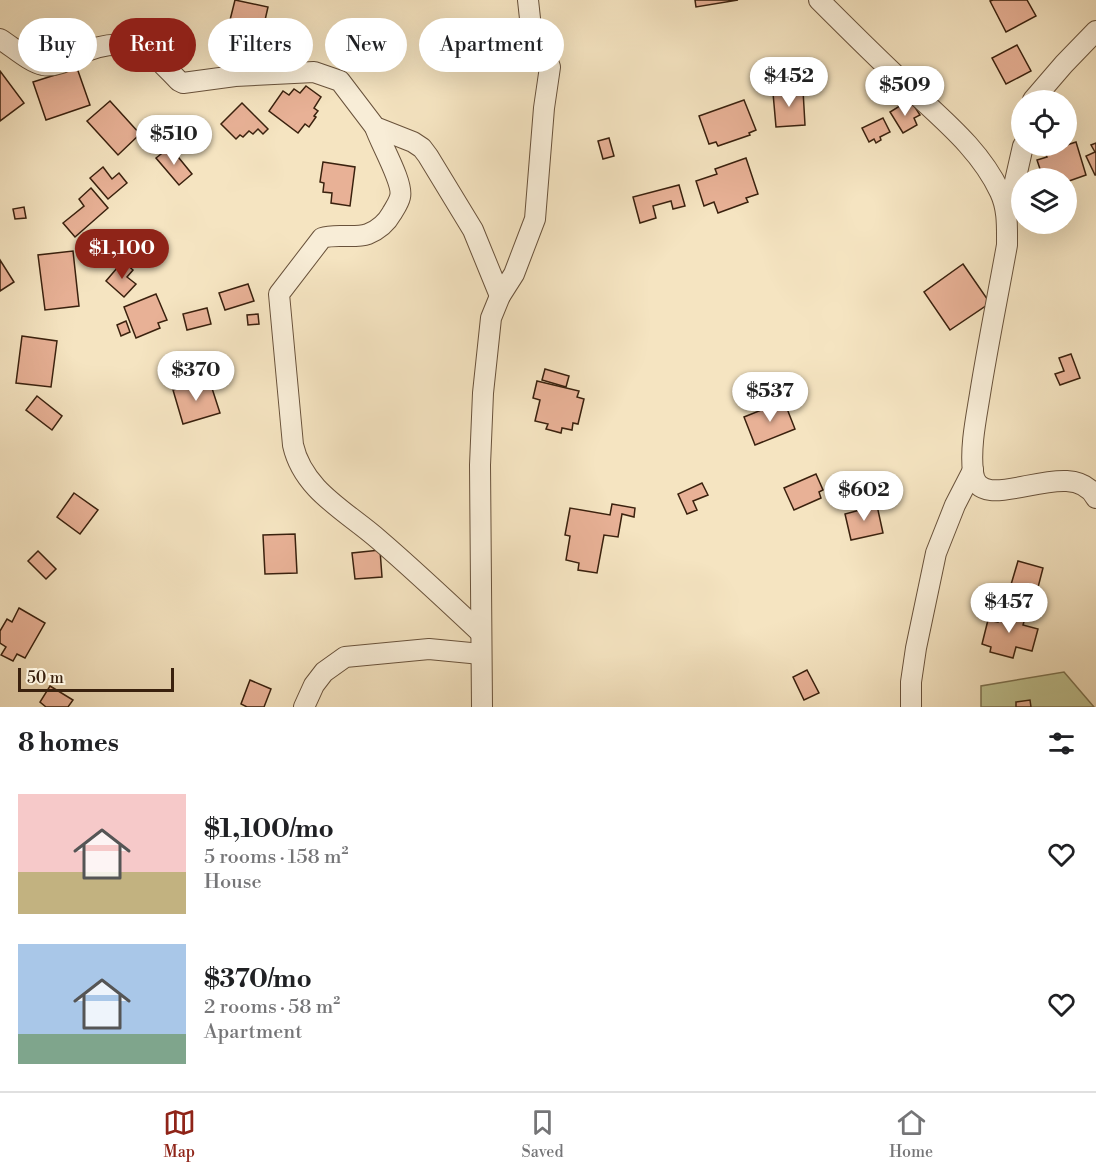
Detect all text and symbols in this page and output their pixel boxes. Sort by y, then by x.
chip: Buy [18,18,97,72]
chip: Rent [109,18,196,72]
chip: Filters [208,18,313,72]
chip: New [325,18,407,72]
chip: Apartment [419,18,564,72]
pin: $452 [753,57,825,108]
text: $452 [764,64,814,89]
pin: $509 [869,66,941,117]
text: $509 [879,73,931,98]
map controls [1011,90,1077,234]
button: locate [1011,90,1077,156]
pin: $510 [138,115,210,166]
text: $510 [150,122,198,147]
button: layers [1011,168,1077,234]
pin: $1,100 [73,229,171,280]
text: $1,100 [89,236,155,261]
pin: $370 [160,351,232,402]
text: $370 [171,358,221,383]
pin: $537 [734,372,806,423]
text: $537 [746,379,794,404]
pin: $602 [828,471,900,522]
text: $602 [838,478,890,503]
pin: $457 [973,583,1045,634]
text: $457 [985,590,1033,615]
scale bar [18,665,174,692]
text: 50 m [27,668,64,688]
text: 8 homes [18,727,119,759]
icon: filters [1045,727,1078,760]
text: $1,100/mo [204,813,334,845]
icon: home [66,818,138,890]
icon: heart [1045,838,1078,871]
text: 5 rooms · 158 m² [204,845,348,870]
text: House [204,870,262,895]
text: $370/mo [204,963,312,995]
icon: home [66,968,138,1040]
icon: heart [1045,988,1078,1021]
text: 2 rooms · 58 m² [204,995,340,1020]
text: Apartment [204,1020,302,1045]
tab: Map [163,1106,196,1162]
tab: Saved [522,1106,564,1162]
tab: Home [889,1106,933,1162]

